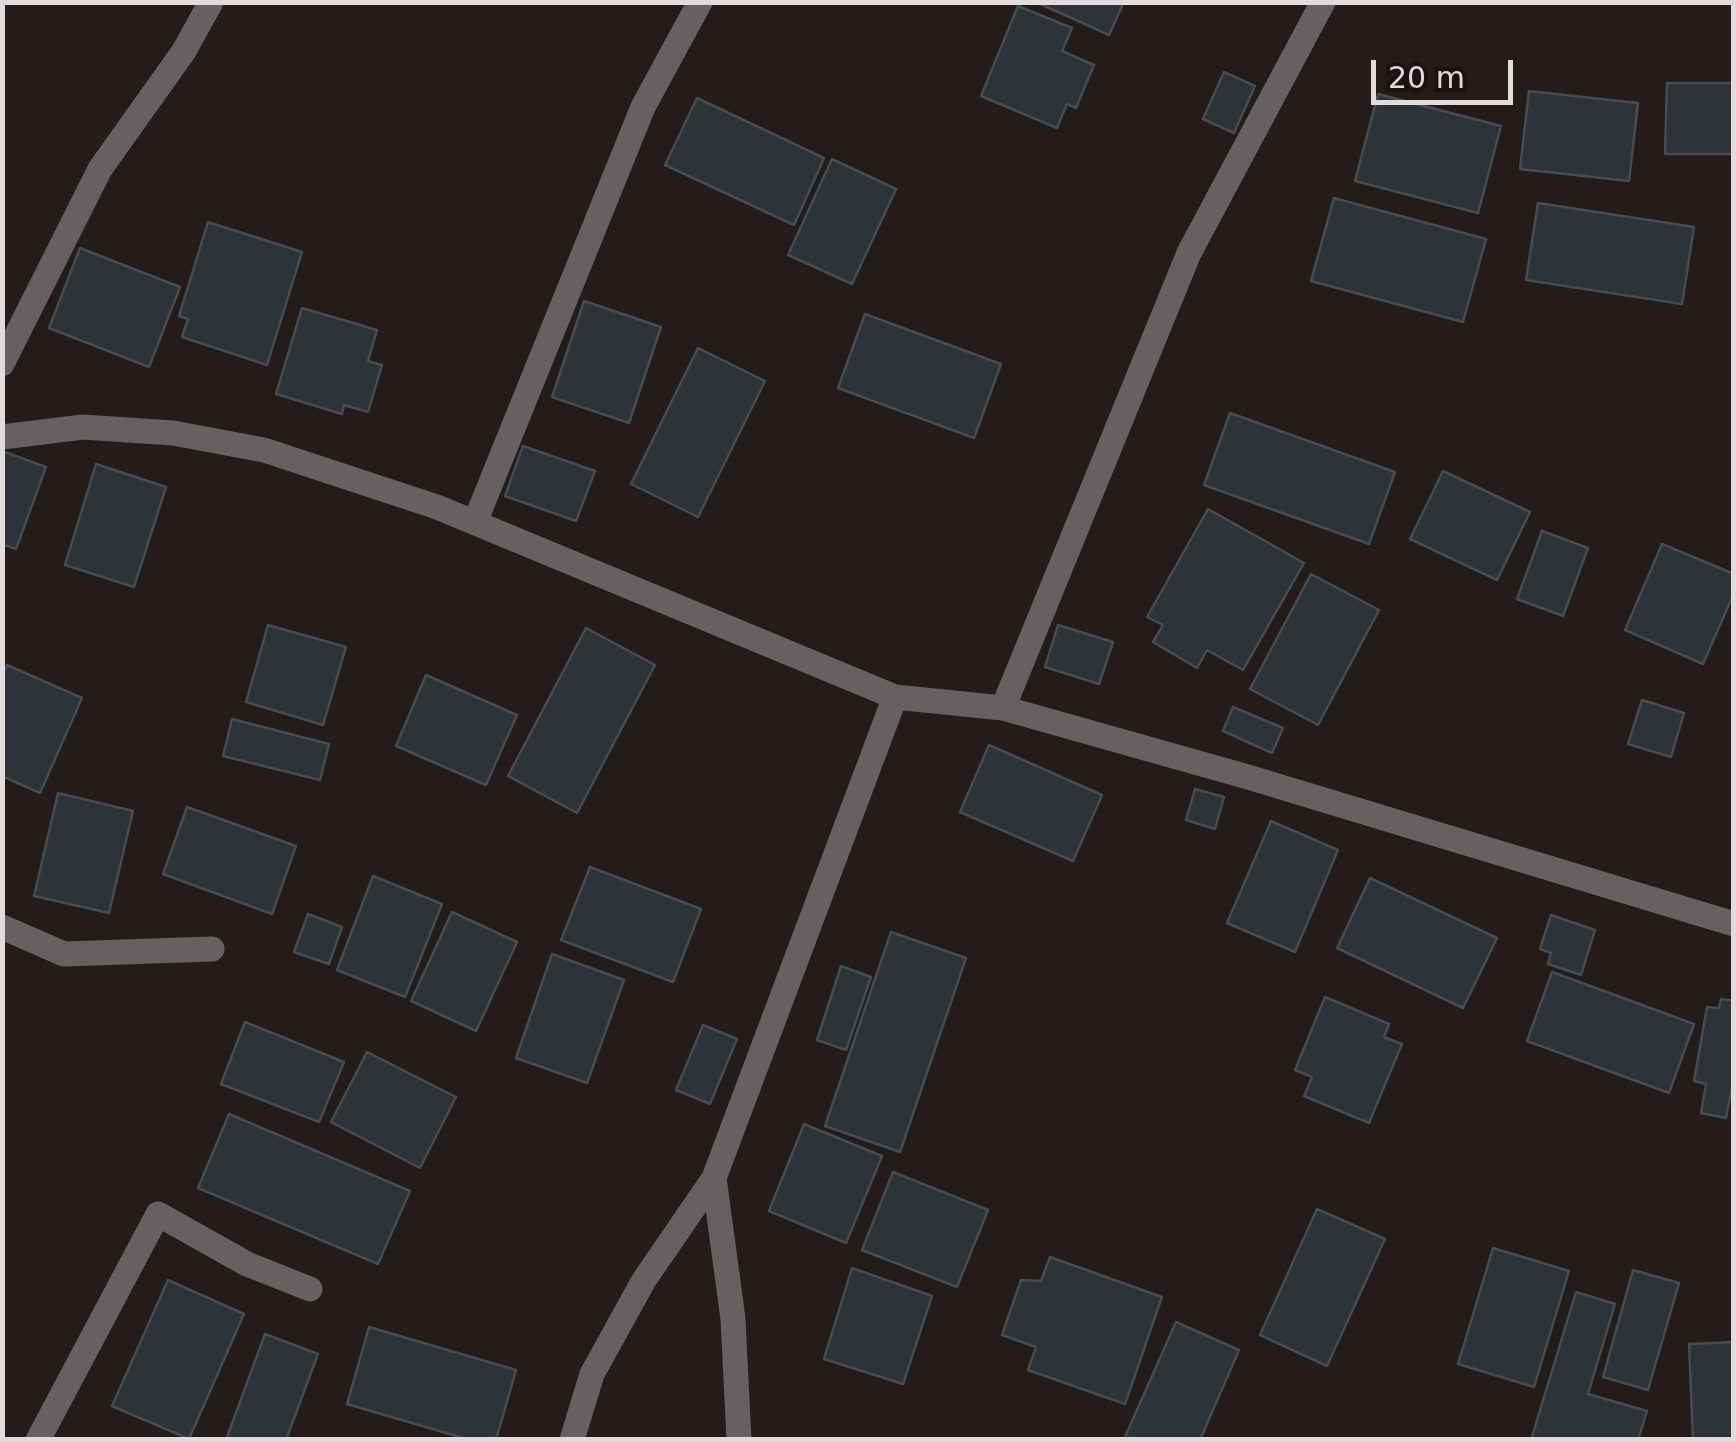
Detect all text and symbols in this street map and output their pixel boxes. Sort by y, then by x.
scale bar [1376,40,1518,102]
text: 20 m [1388,60,1465,95]

